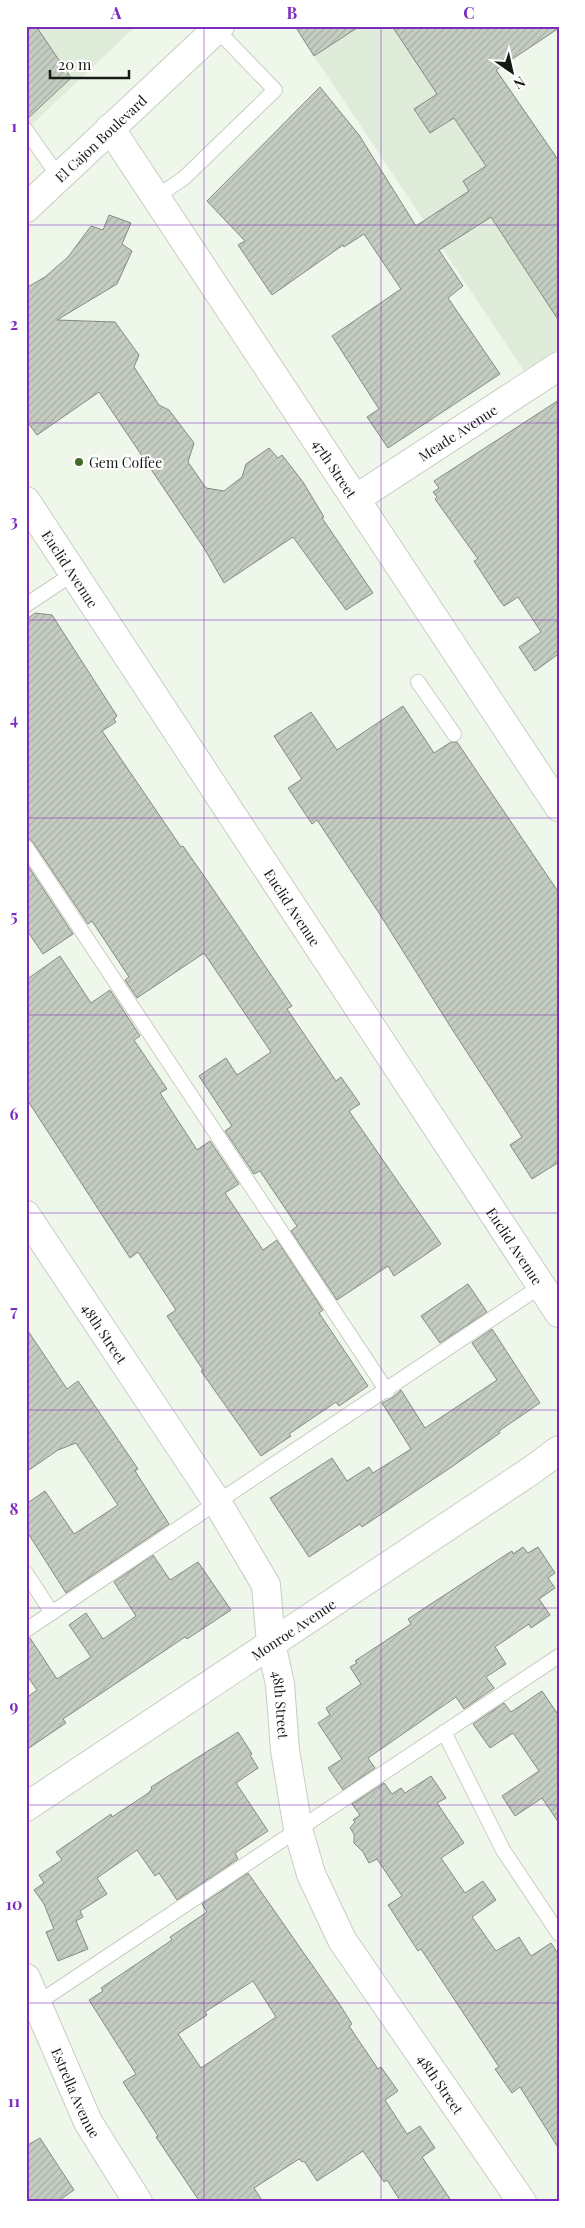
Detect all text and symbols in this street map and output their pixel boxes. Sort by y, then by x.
text: A [110,2,122,23]
text: B [287,2,298,23]
text: C [463,2,475,23]
scale bar [50,48,129,80]
north arrow [488,48,538,98]
text: 20 m [58,54,92,74]
text: N [510,72,529,94]
street label: El Cajon Boulevard [50,90,150,186]
text: 1 [11,115,17,136]
text: 2 [10,313,18,334]
street label: Meade Avenue [414,400,501,465]
street label: 47th Street [309,435,362,502]
place label: Gem Coffee [89,453,162,472]
marker: Gem Coffee [73,456,85,468]
text: 3 [10,510,18,531]
street label: Euclid Avenue [38,526,103,611]
text: 4 [10,708,18,729]
street label: Euclid Avenue [260,865,325,950]
text: 5 [10,905,18,926]
text: 6 [10,1103,19,1124]
street label: Euclid Avenue [483,1203,547,1288]
street label: 48th Street [78,1299,132,1368]
text: 7 [10,1300,18,1321]
text: 8 [10,1498,19,1519]
street label: Monroe Avenue [247,1594,339,1664]
street label: 48th Street [268,1669,294,1741]
text: 9 [10,1695,19,1716]
text: 10 [6,1893,22,1914]
street label: Estrella Avenue [48,2045,105,2141]
street label: 48th Street [414,2050,469,2118]
text: 11 [8,2090,20,2111]

